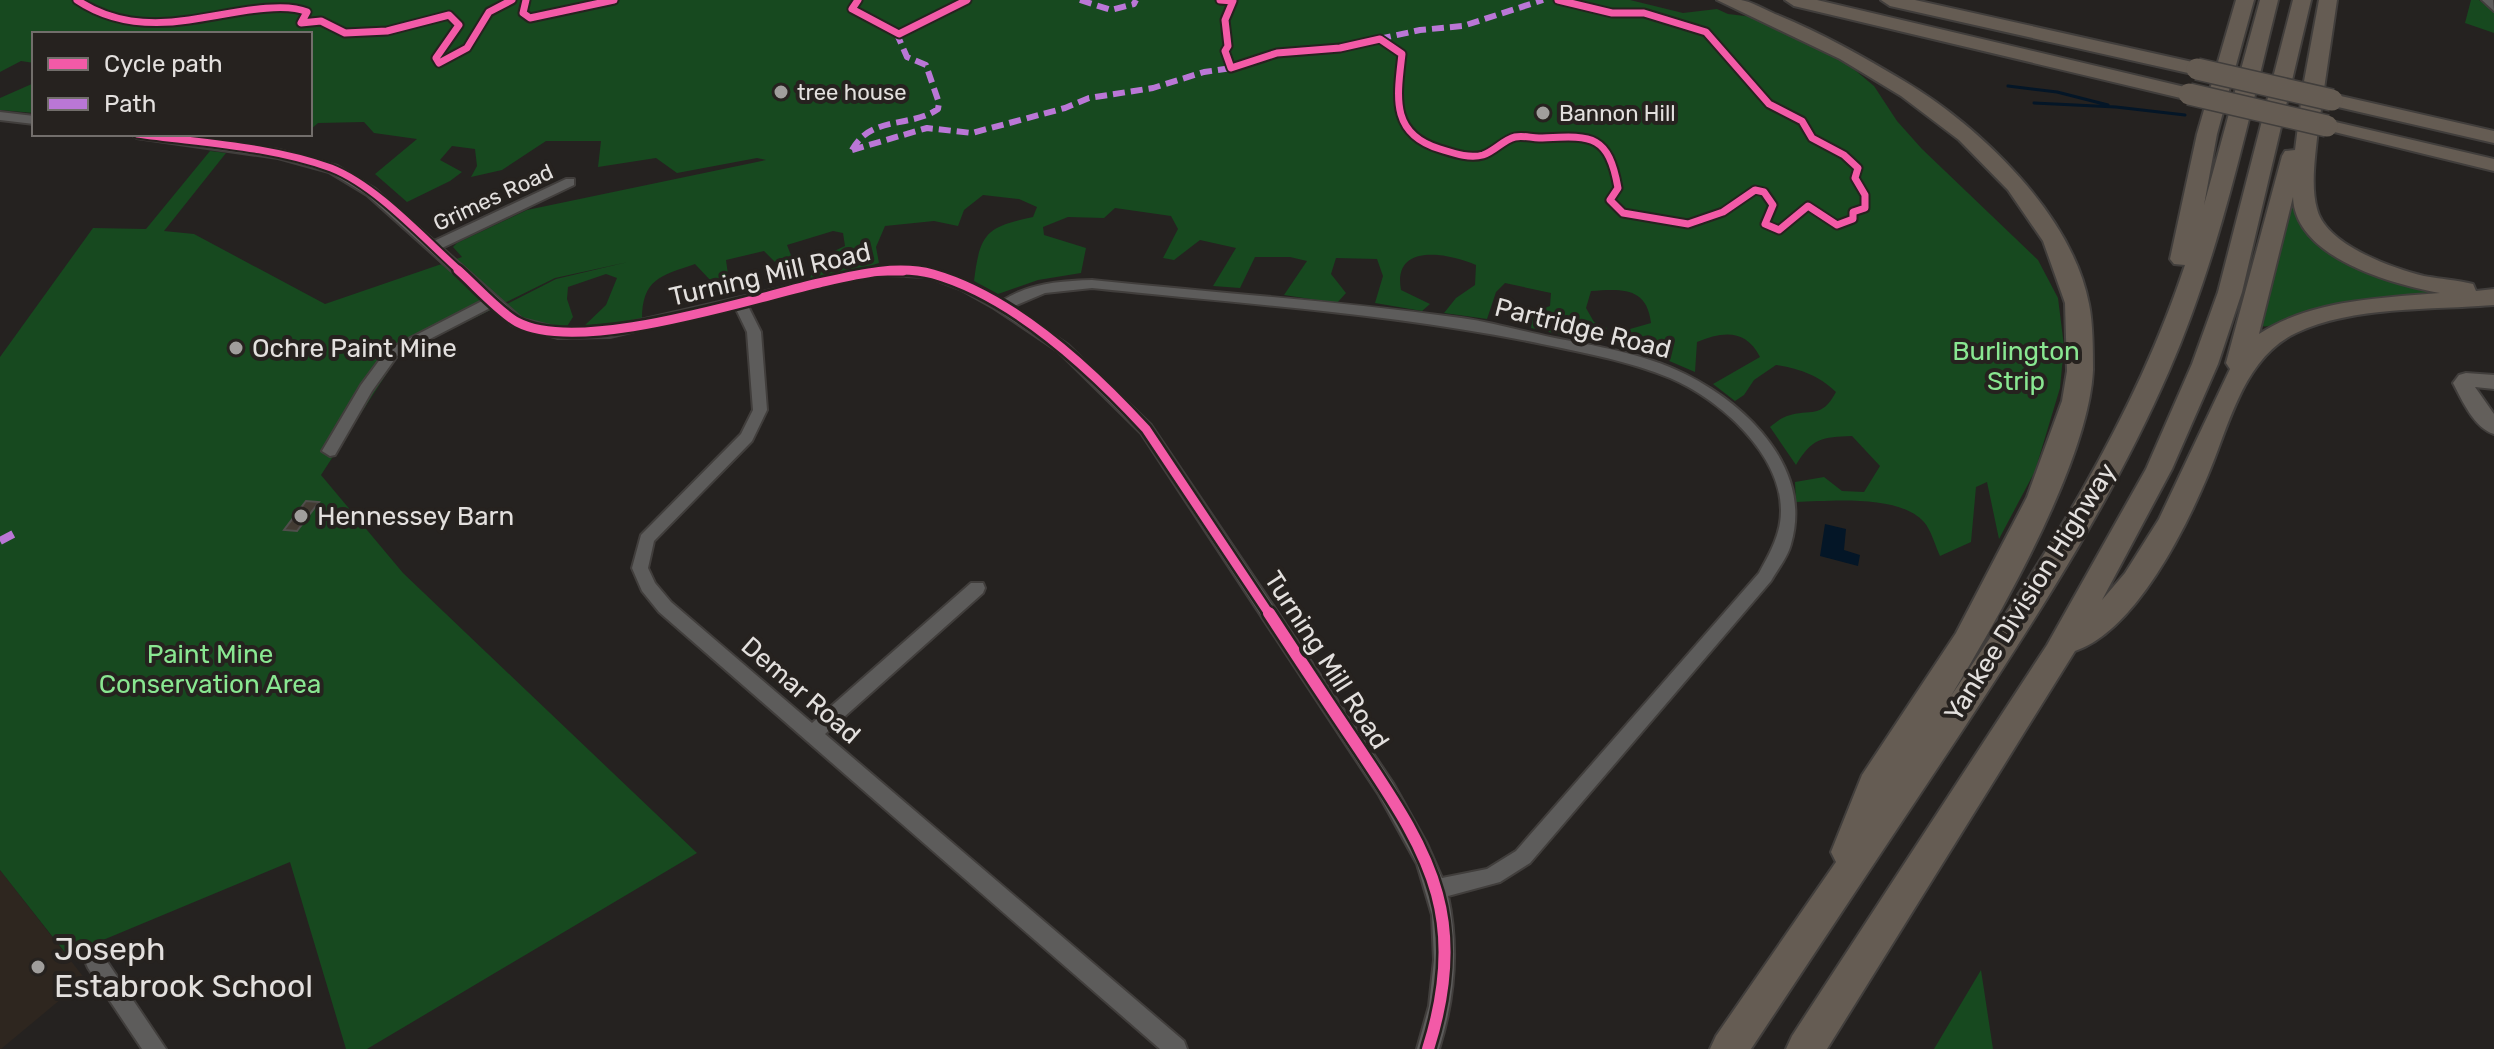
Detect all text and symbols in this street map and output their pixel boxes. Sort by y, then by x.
legend [32,32,312,136]
text: Cycle path [104,50,223,78]
place label: tree house [797,79,907,106]
marker: tree house [772,83,790,101]
text: Path [104,90,156,118]
place label: Bannon Hill [1559,100,1676,127]
marker: Bannon Hill [1534,104,1552,122]
street label: Grimes Road [429,158,558,237]
street label: Turning Mill Road [666,236,874,313]
street label: Partridge Road [1492,292,1674,365]
place label: Ochre Paint Mine [252,333,457,364]
park label: Burlington Strip [1952,336,2080,397]
marker: Ochre Paint Mine [227,339,245,357]
street label: Yankee Division Highway [1938,457,2123,727]
place label: Hennessey Barn [317,501,514,532]
marker: Hennessey Barn [292,507,310,525]
street label: Turning Mill Road [1258,566,1396,755]
street label: Demar Road [735,630,866,750]
park label: Paint Mine Conservation Area [99,639,321,700]
place label: Joseph Estabrook School [54,930,313,1005]
marker: Joseph Estabrook School [29,958,47,976]

